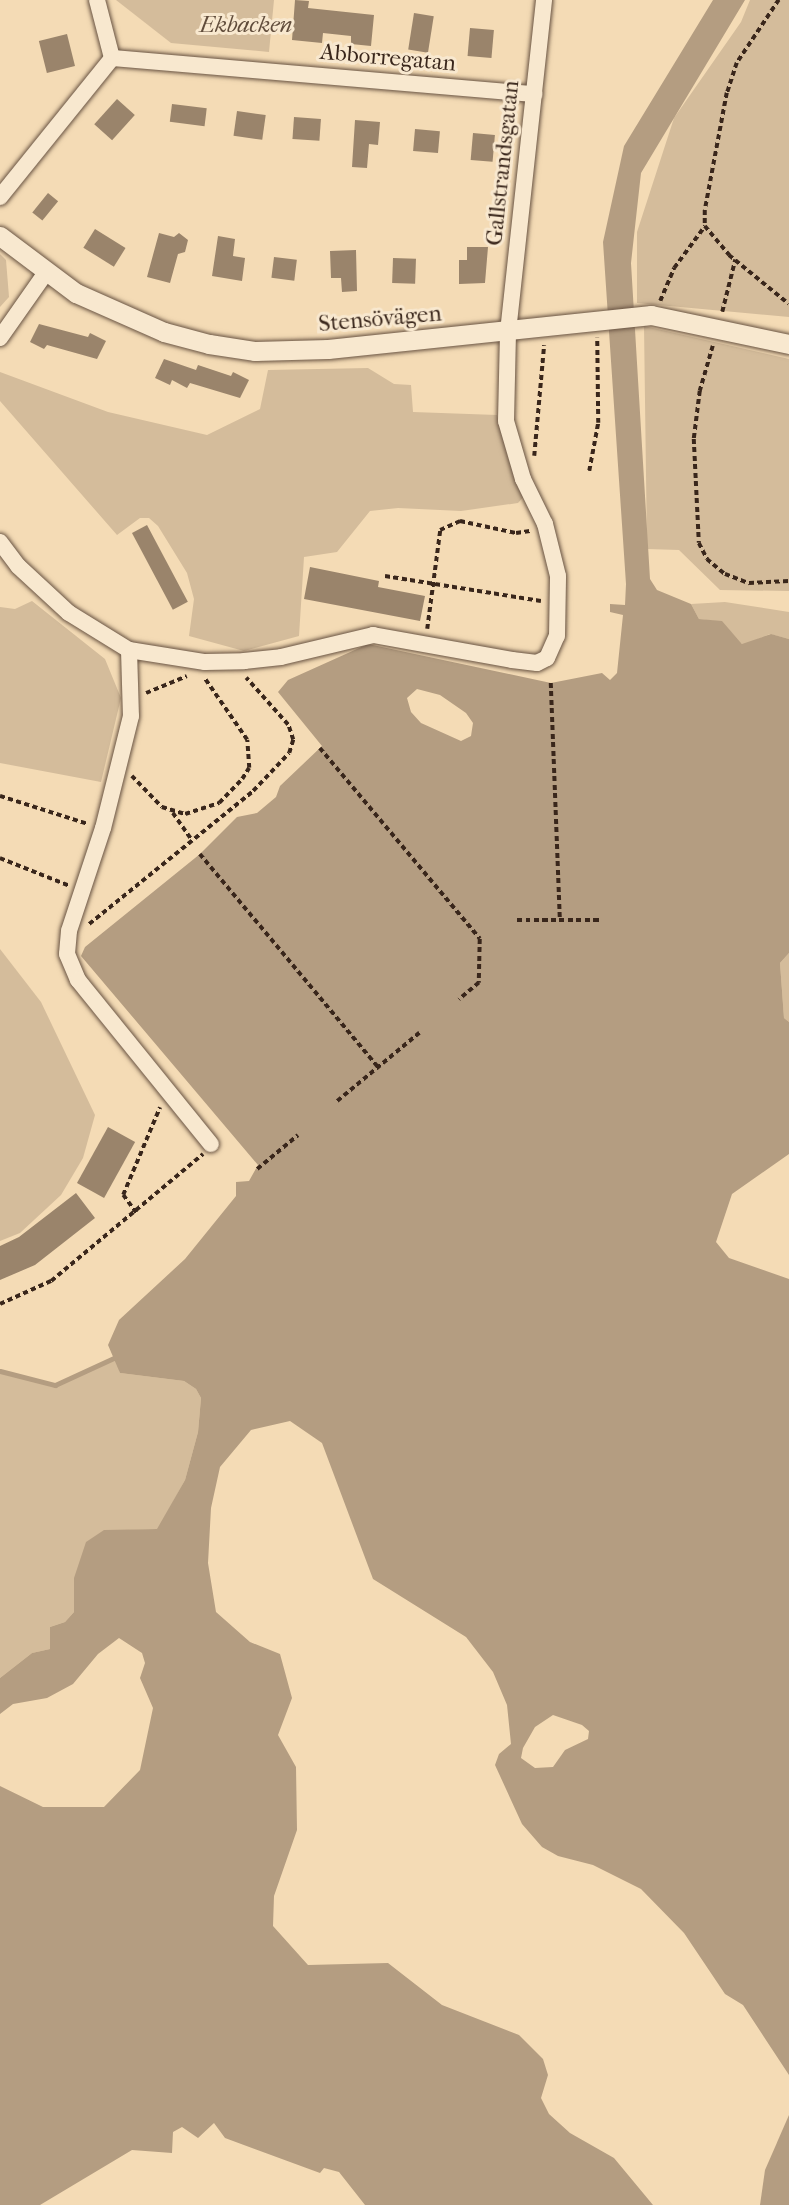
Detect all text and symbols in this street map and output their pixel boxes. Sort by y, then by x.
park label: Ekbacken [200,11,292,39]
street label: Abborregatan [319,38,457,78]
street label: Gallstrandsgatan [481,79,525,247]
street label: Stensövägen [317,300,443,338]

